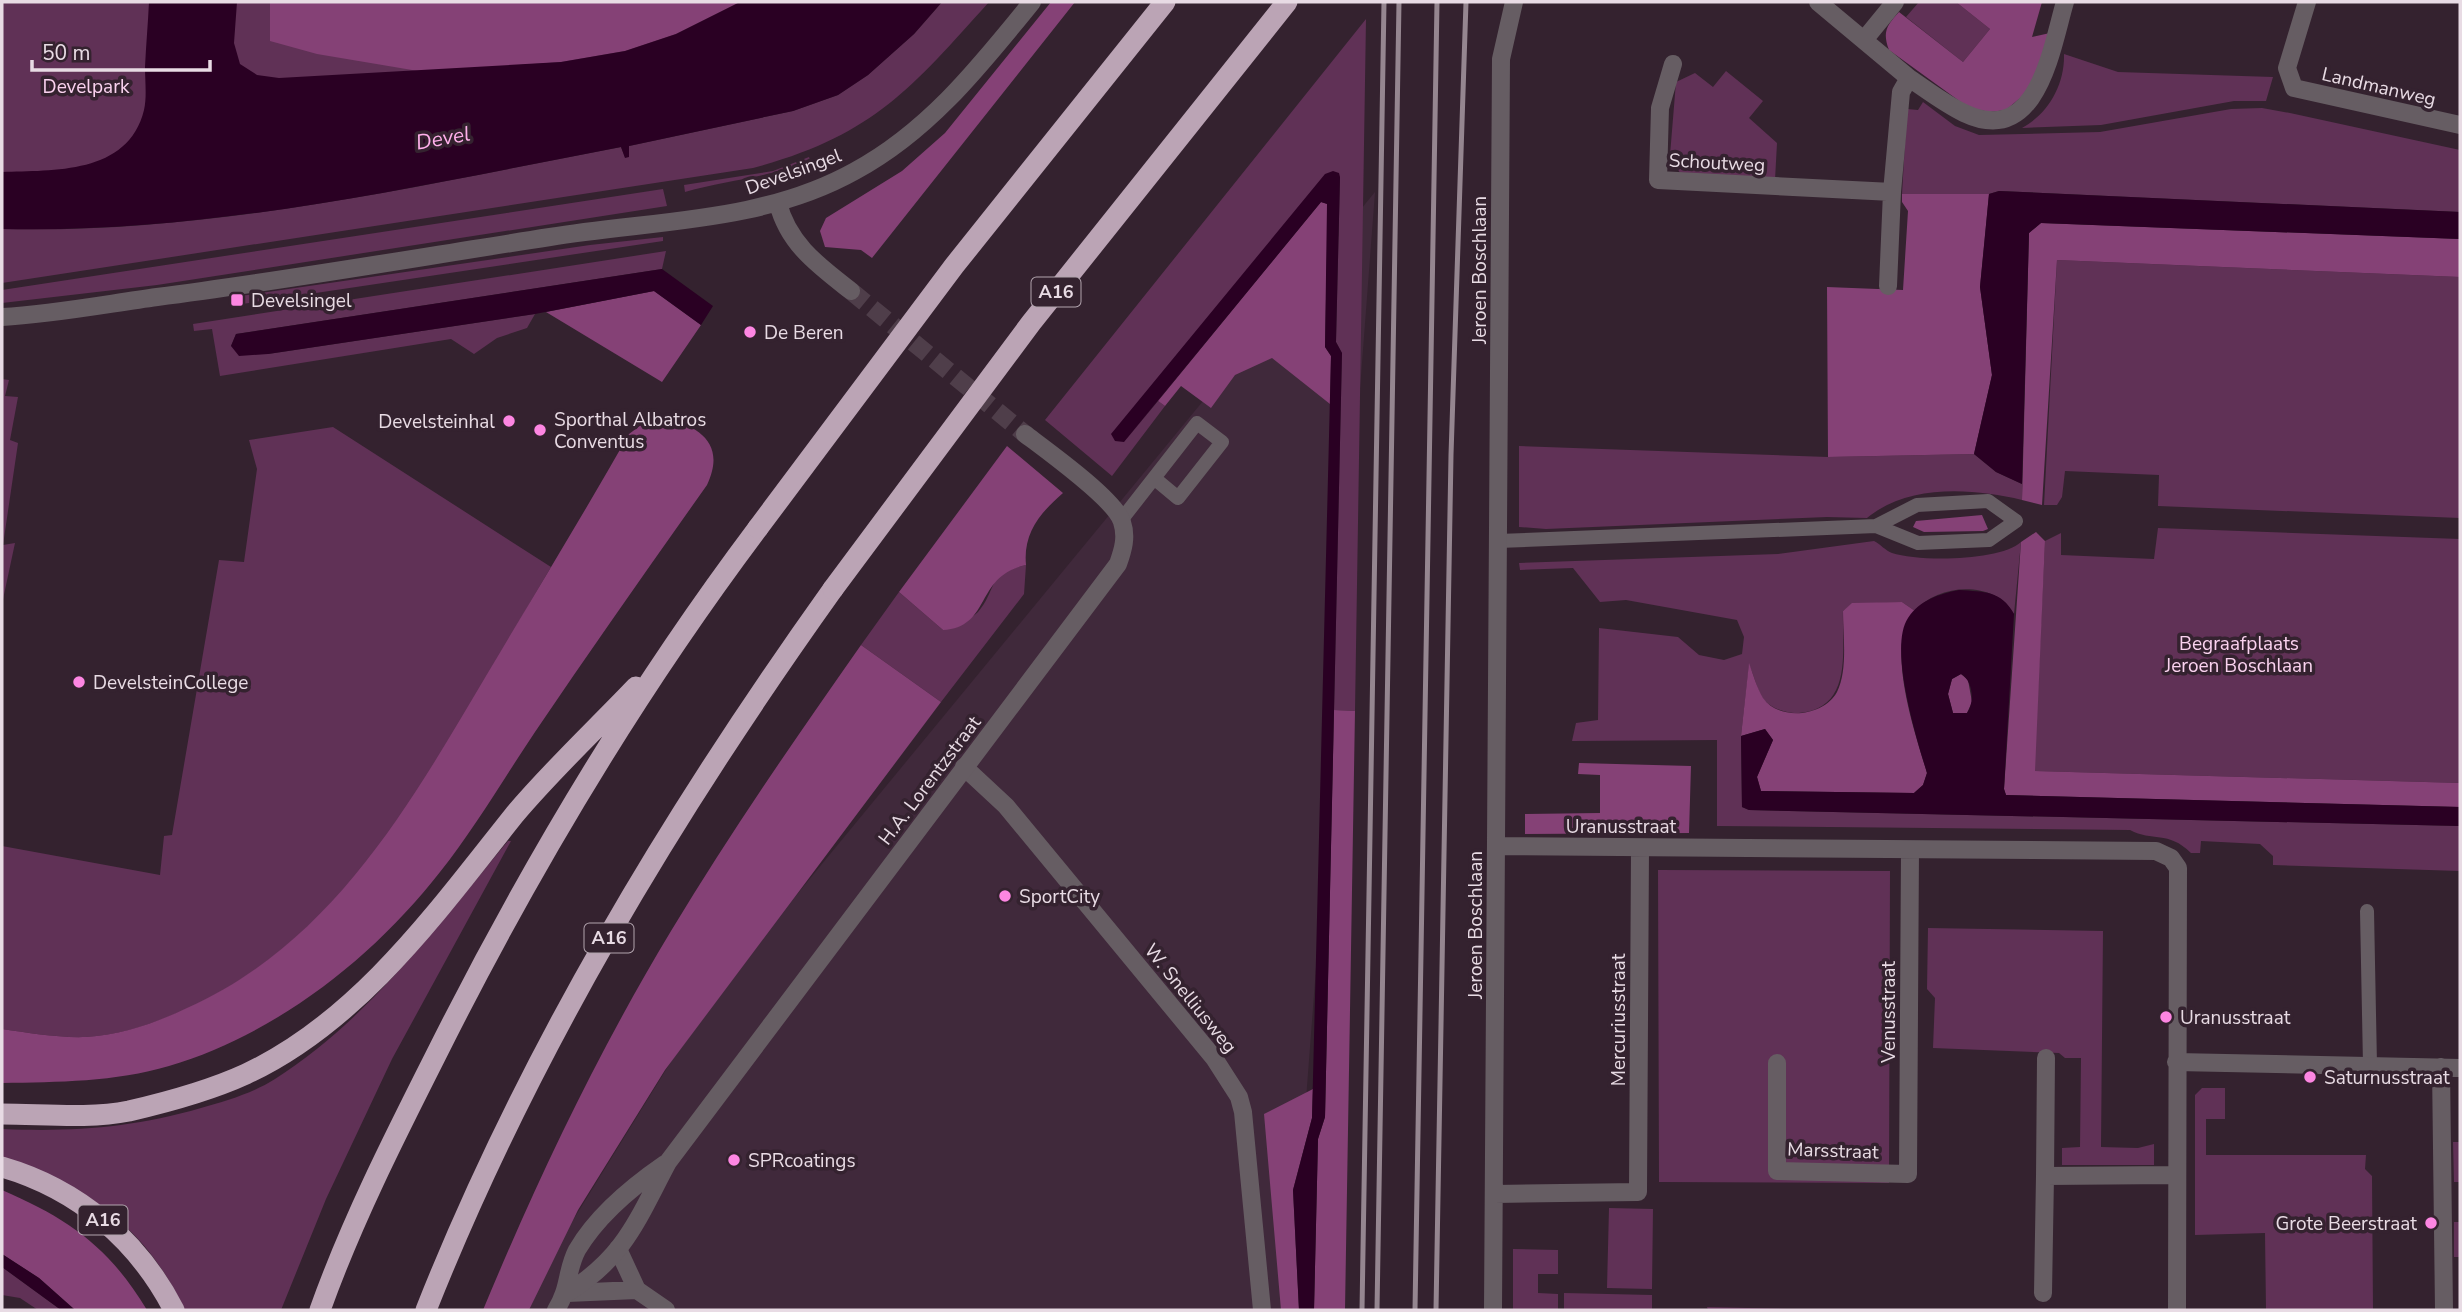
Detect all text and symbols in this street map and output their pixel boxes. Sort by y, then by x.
scale bar [32,28,210,72]
text: 50 m [42,39,91,67]
street label: Landmanweg [2319,61,2438,113]
park label: Develpark [43,74,130,100]
water label: Devel [414,119,472,157]
street label: Develsingel [742,142,845,201]
street label: Schoutweg [1668,147,1766,179]
street label: Jeroen Boschlaan [1467,196,1493,345]
road number: A16 [1032,278,1080,306]
place label: Develsingel [251,288,352,314]
marker: Develsingel [229,292,245,308]
place label: De Beren [764,320,844,346]
marker: De Beren [742,324,758,340]
place label: Sporthal Albatros Conventus [554,407,706,455]
place label: Develsteinhal [378,409,495,435]
marker: Develsteinhal [501,413,517,429]
marker: Sporthal Albatros Conventus [532,422,548,438]
park label: Begraafplaats Jeroen Boschlaan [2164,631,2313,679]
place label: DevelsteinCollege [93,670,248,696]
marker: DevelsteinCollege [71,674,87,690]
street label: H.A. Lorentzstraat [873,710,987,851]
street label: Uranusstraat [1566,814,1677,840]
street label: Jeroen Boschlaan [1463,851,1489,1000]
place label: SportCity [1019,884,1100,910]
marker: SportCity [997,888,1013,904]
road number: A16 [584,923,634,953]
street label: W. Snelliusweg [1138,938,1243,1059]
street label: Mercuriusstraat [1606,953,1632,1086]
street label: Venusstraat [1876,961,1902,1064]
place label: Uranusstraat [2180,1005,2291,1031]
marker: Uranusstraat [2158,1009,2174,1025]
place label: Saturnusstraat [2324,1065,2450,1091]
marker: Saturnusstraat [2302,1069,2318,1085]
street label: Marsstraat [1787,1136,1879,1166]
place label: SPRcoatings [748,1148,856,1174]
marker: SPRcoatings [726,1152,742,1168]
road number: A16 [78,1205,128,1234]
place label: Grote Beerstraat [2276,1211,2417,1237]
marker: Grote Beerstraat [2423,1215,2439,1231]

